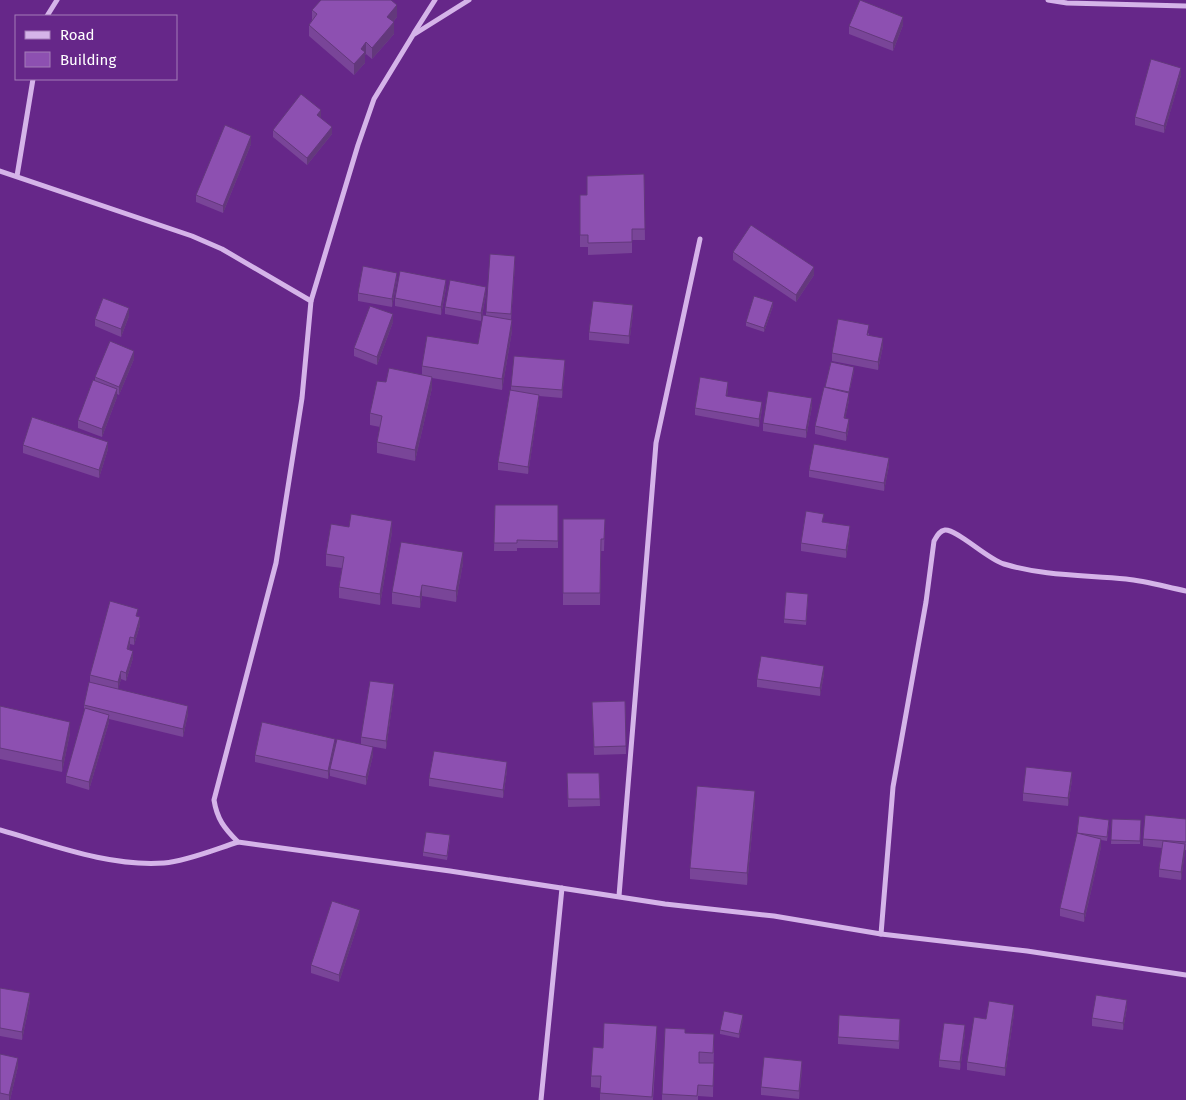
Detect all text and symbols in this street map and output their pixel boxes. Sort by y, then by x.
legend [15,15,178,80]
text: Road [60,26,95,44]
text: Building [60,51,116,69]

